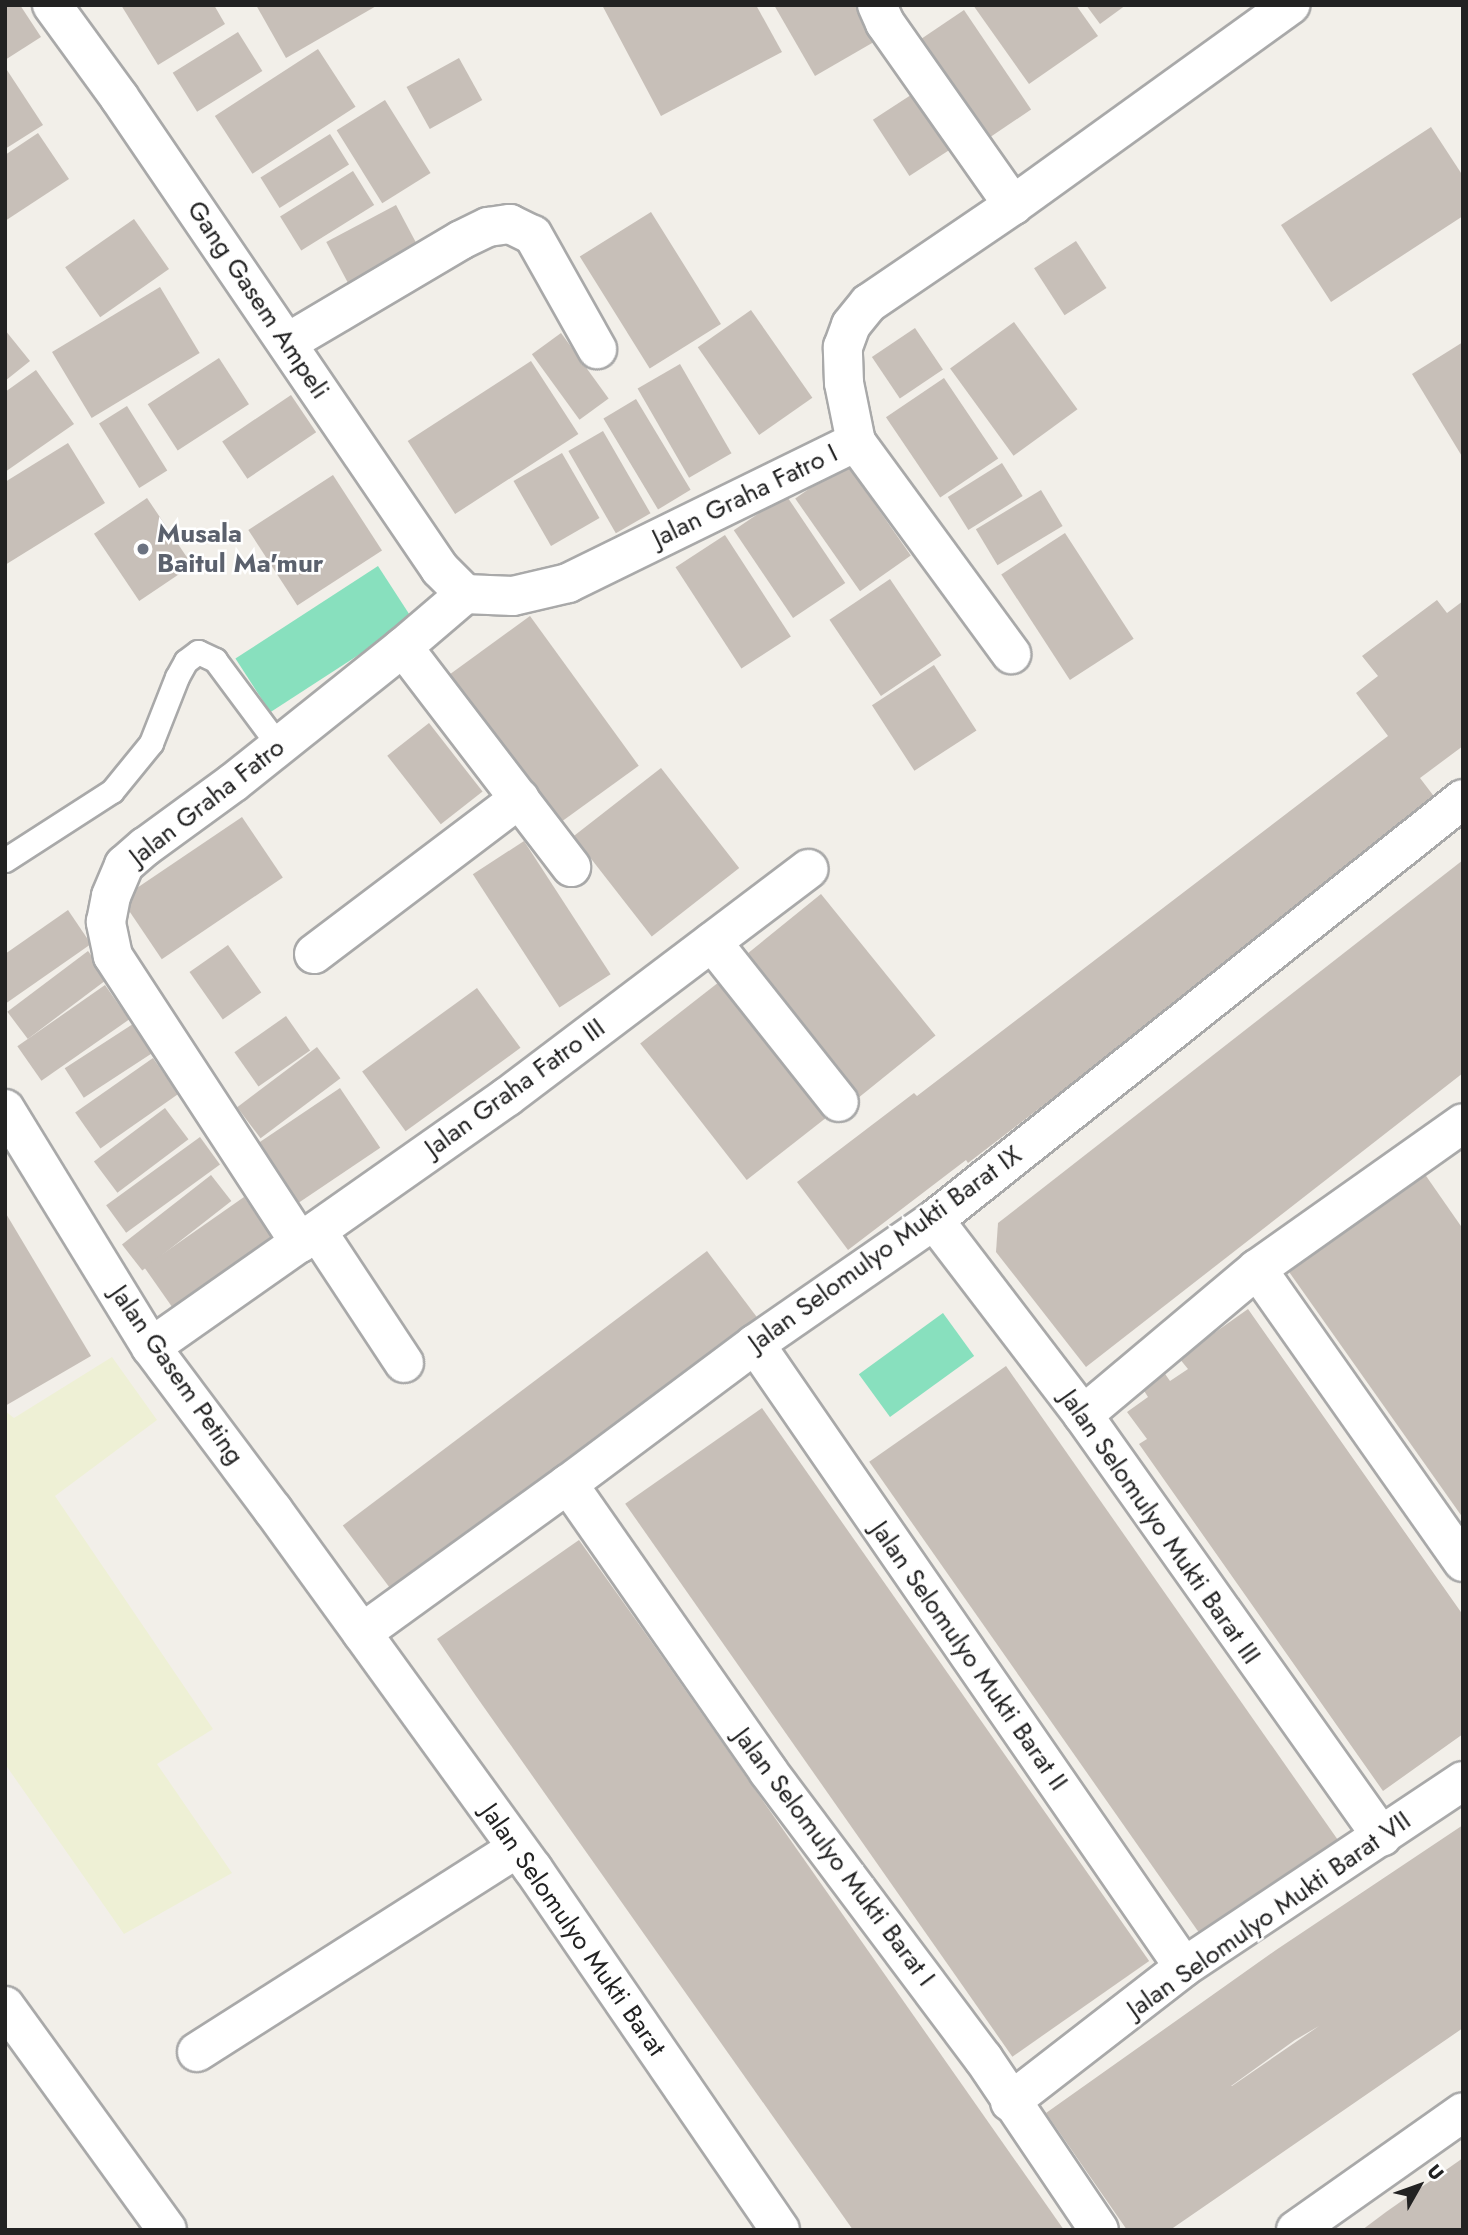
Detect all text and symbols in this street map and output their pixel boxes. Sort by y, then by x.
street label: Gang Gasem Ampeli [180,195,336,405]
street label: Jalan Graha Fatro I [647,438,843,554]
place label: Musala Baitul Ma'mur [157,518,324,580]
marker: Musala Baitul Ma'mur [135,541,151,557]
street label: Jalan Graha Fatro [123,732,291,872]
street label: Jalan Graha Fatro III [419,1012,611,1164]
street label: Jalan Selomulyo Mukti Barat IX [742,1139,1028,1359]
street label: Jalan Gasem Peting [104,1279,250,1471]
street label: Jalan Selomulyo Mukti Barat III [1053,1384,1267,1670]
street label: Jalan Selomulyo Mukti Barat II [864,1515,1074,1797]
street label: Jalan Selomulyo Mukti Barat I [727,1722,941,1992]
street label: Jalan Selomulyo Mukti Barat [474,1798,672,2062]
street label: Jalan Selomulyo Mukti Barat VII [1121,1805,1417,2025]
north arrow [1384,2151,1454,2221]
text: U [1421,2158,1450,2186]

